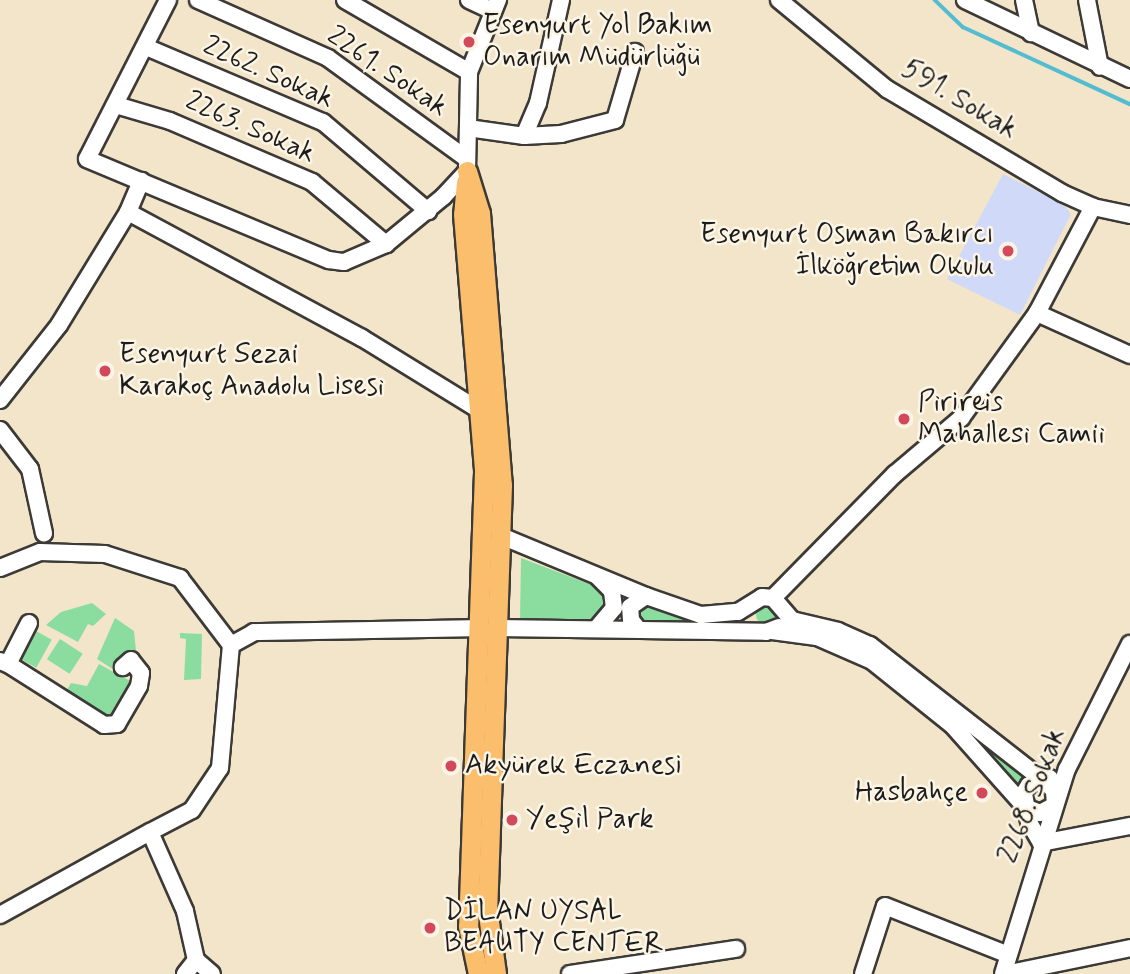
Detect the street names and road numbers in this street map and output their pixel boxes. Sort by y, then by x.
street label: 2261. Sokak [320,19,454,125]
street label: 2262. Sokak [197,29,339,117]
street label: 591. Sokak [895,52,1023,148]
street label: 2263. Sokak [180,84,320,172]
street label: 2268. Sokak [992,724,1074,868]

